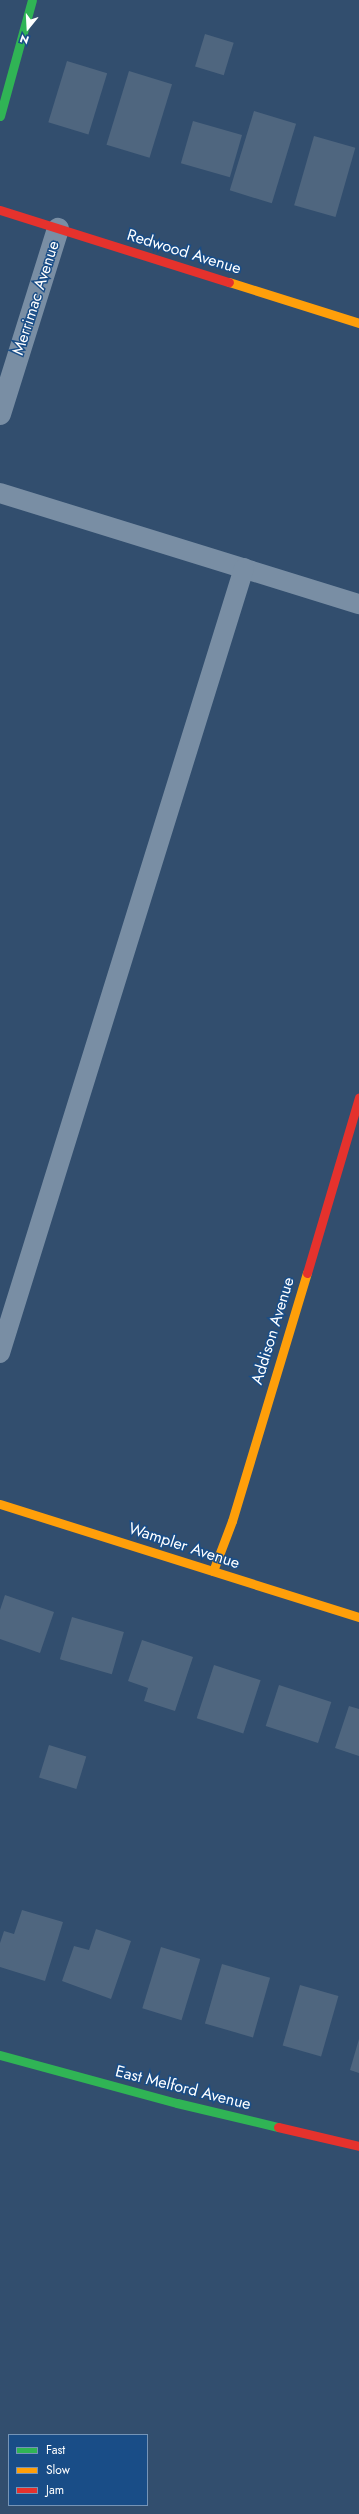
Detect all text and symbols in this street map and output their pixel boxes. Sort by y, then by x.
north arrow [8,8,48,48]
text: N [18,30,31,48]
street label: Redwood Avenue [125,226,243,278]
street label: Merrimac Avenue [9,239,63,357]
street label: Addison Avenue [248,1275,298,1387]
street label: Wampler Avenue [126,1519,242,1573]
street label: East Melford Avenue [113,2062,253,2114]
legend [8,2434,148,2506]
text: Fast [46,2441,65,2459]
text: Slow [46,2461,70,2479]
text: Jam [46,2481,64,2499]

